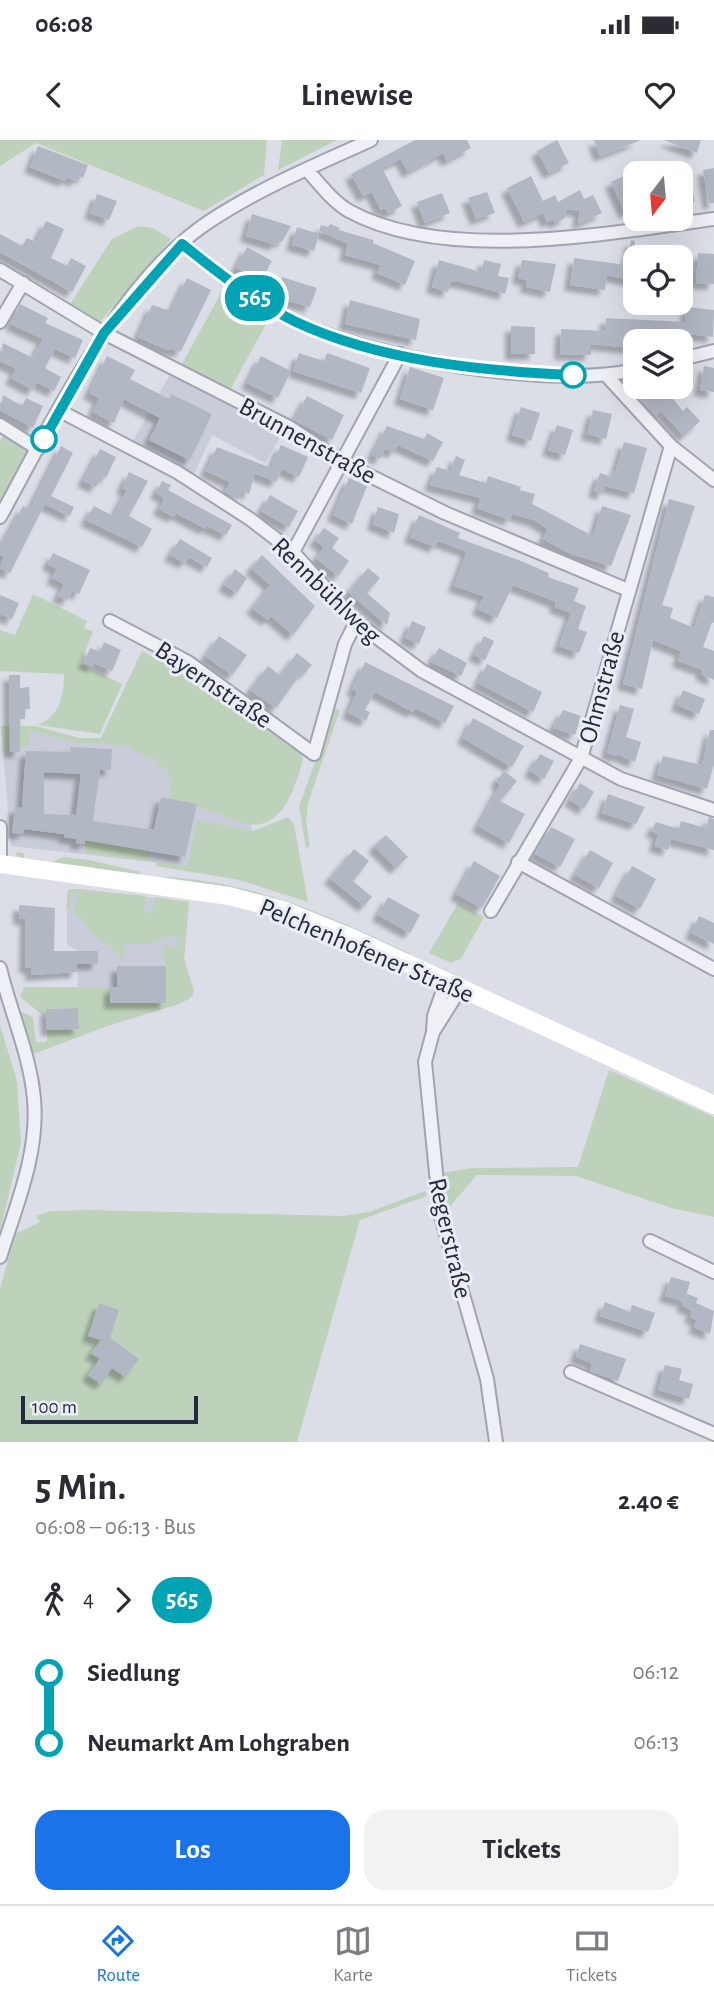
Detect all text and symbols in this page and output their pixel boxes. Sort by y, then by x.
text: 06:08 [35,11,93,37]
icon: back [35,76,73,114]
icon: heart [641,76,679,114]
text: Linewise [301,79,413,111]
north arrow [623,161,693,231]
map controls [623,161,693,399]
button: locate [623,245,693,315]
line badge: 565 [215,275,295,321]
text: 565 [239,286,271,310]
button: layers [623,329,693,399]
unlabelled marker [560,362,586,388]
street label: Brunnenstraße [235,393,380,489]
unlabelled marker [31,426,57,452]
street label: Rennbühlweg [267,533,386,649]
street label: Ohmstraße [575,628,629,746]
street label: Bayernstraße [150,636,277,733]
street label: Pelchenhofener Straße [256,894,478,1008]
street label: Regerstraße [424,1176,476,1301]
scale bar [21,1393,198,1425]
text: 100 m [32,1398,77,1417]
text: 5 Min. [35,1469,126,1507]
text: 2.40 € [618,1488,679,1514]
text: 06:08 – 06:13 · Bus [35,1516,196,1539]
icon: walk [35,1581,73,1619]
icon: forward [104,1581,142,1619]
text: 4 [83,1588,94,1611]
text: 565 [166,1588,198,1612]
text: Siedlung [87,1660,180,1686]
text: 06:12 [632,1661,679,1684]
text: Neumarkt Am Lohgraben [87,1730,350,1756]
text: 06:13 [633,1731,679,1754]
button: Los [35,1810,350,1890]
button: Tickets [364,1810,679,1890]
tab: Route [97,1922,140,1987]
tab: Karte [333,1922,373,1987]
tab: Tickets [566,1922,617,1987]

